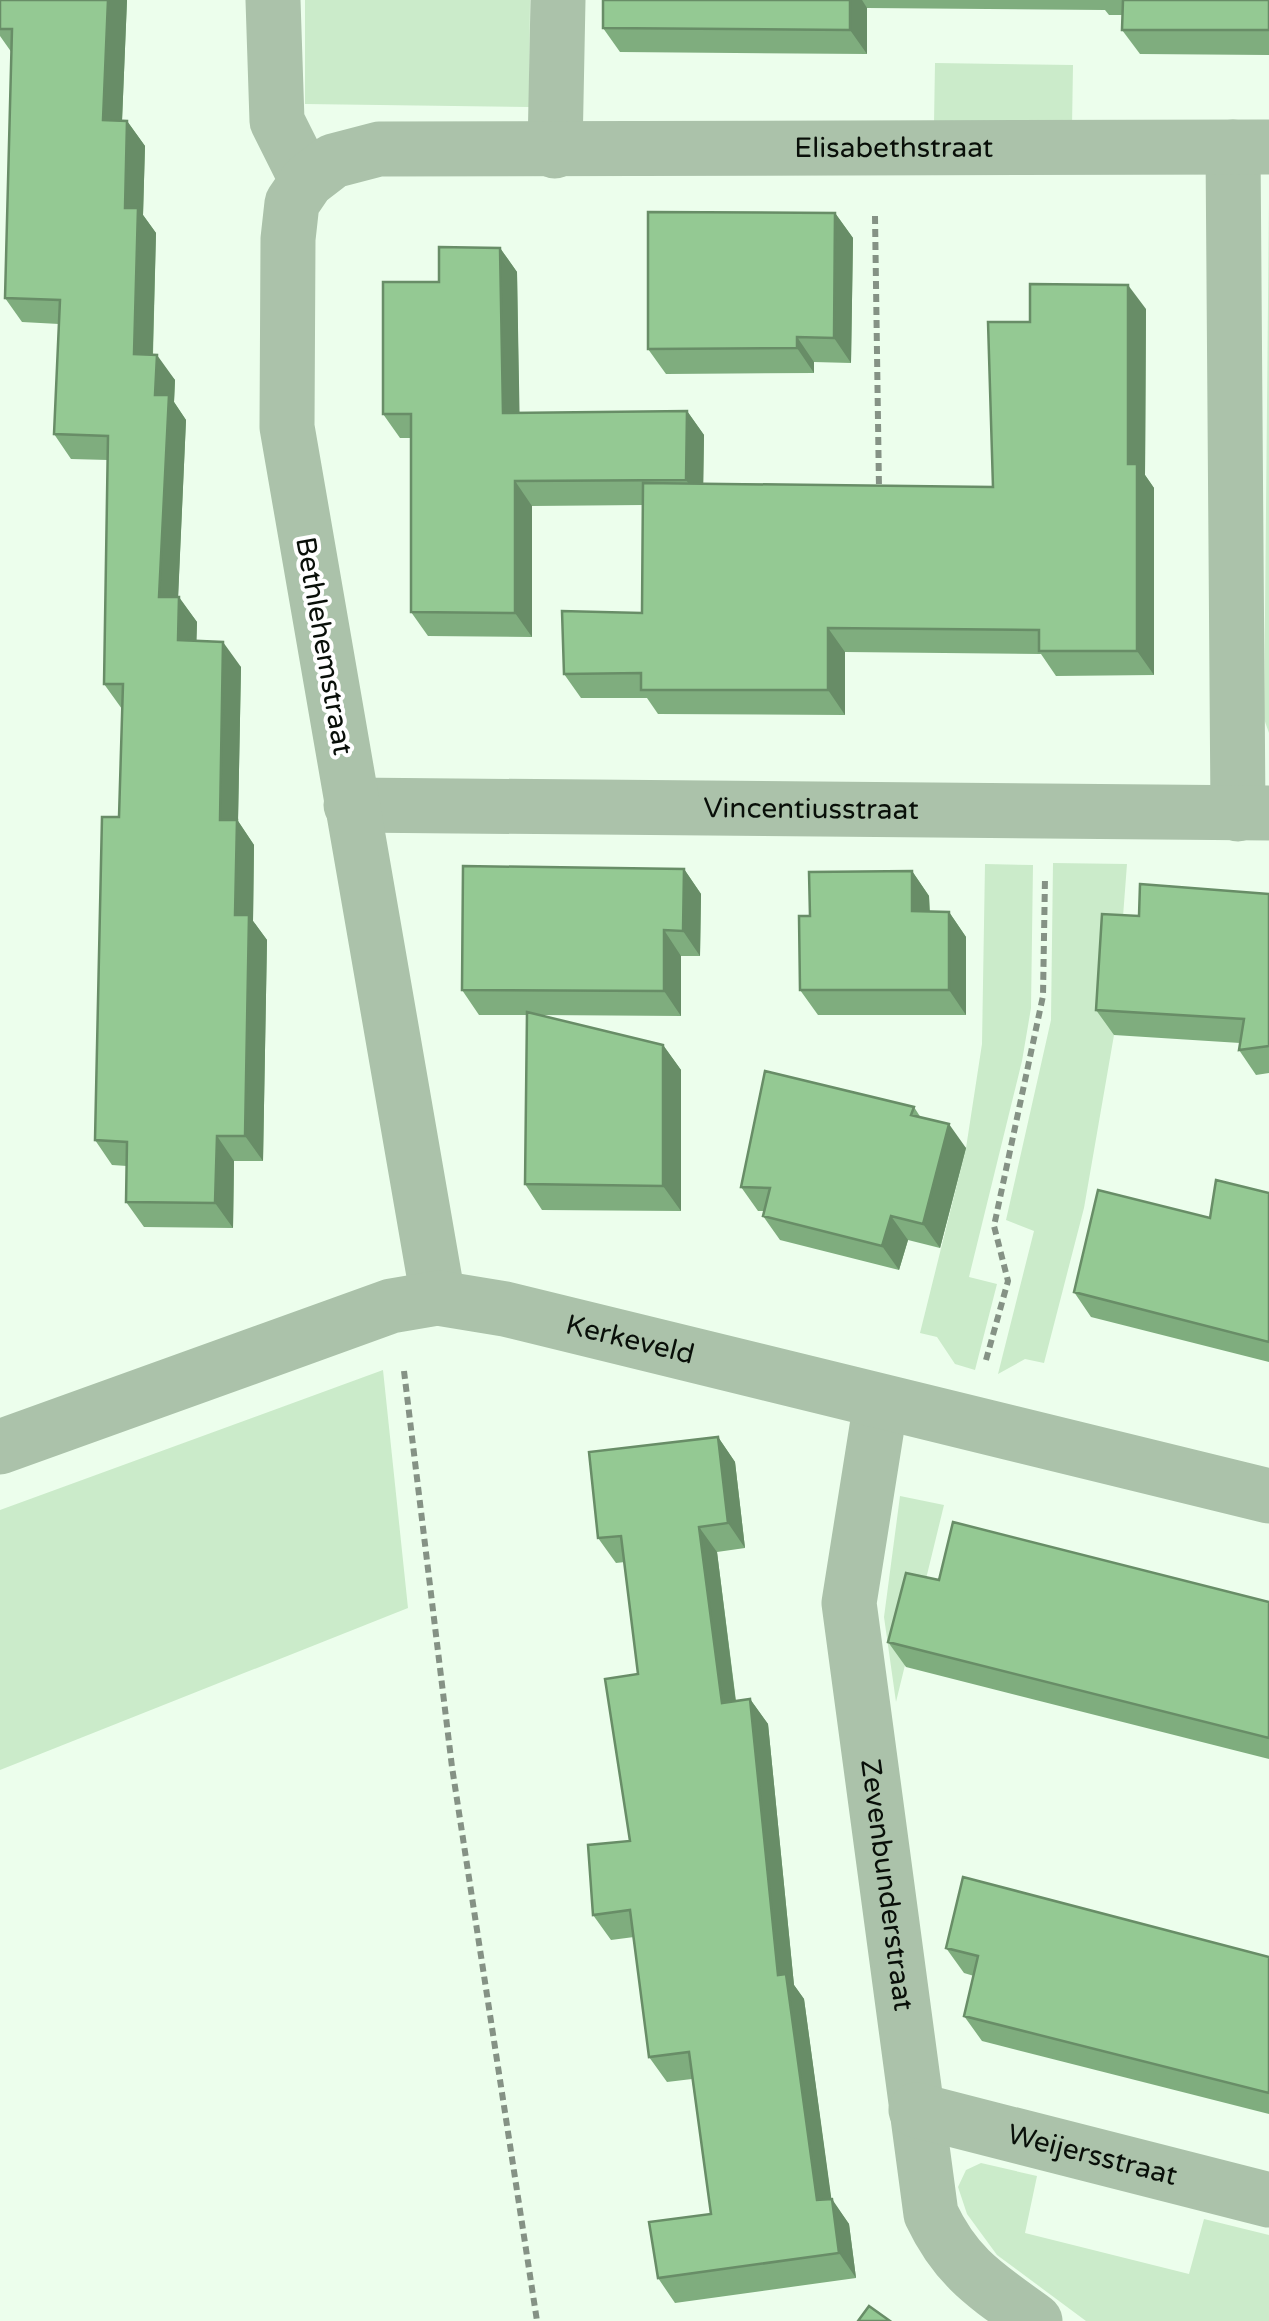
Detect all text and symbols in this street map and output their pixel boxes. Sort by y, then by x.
street label: Elisabethstraat [794,131,994,165]
street label: Bethlehemstraat [288,534,360,758]
street label: Vincentiusstraat [703,791,919,827]
street label: Kerkeveld [562,1308,698,1372]
street label: Zevenbunderstraat [853,1757,921,2013]
street label: Weijersstraat [1004,2117,1181,2193]

